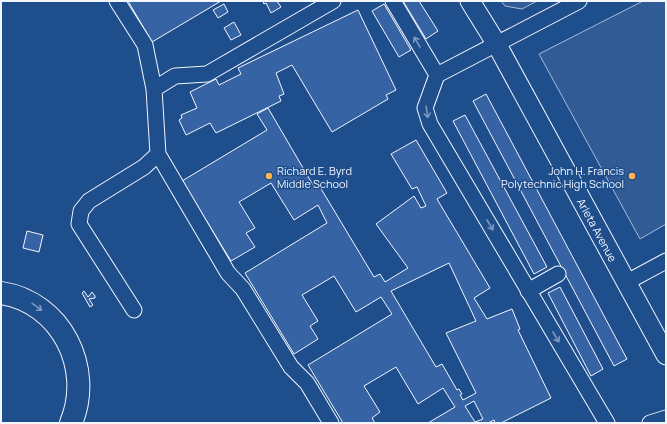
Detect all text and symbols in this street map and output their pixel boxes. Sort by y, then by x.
one-way arrow [413,36,421,48]
one-way arrow [423,105,431,118]
place label: Richard E. Byrd Middle School [277,163,352,191]
place label: John H. Francis Polytechnic High School [501,163,624,191]
marker: Richard E. Byrd Middle School [264,171,274,181]
marker: John H. Francis Polytechnic High School [627,171,637,181]
street label: Arleta Avenue [574,195,621,265]
one-way arrow [486,219,494,231]
one-way arrow [31,303,42,311]
one-way arrow [552,331,560,342]

